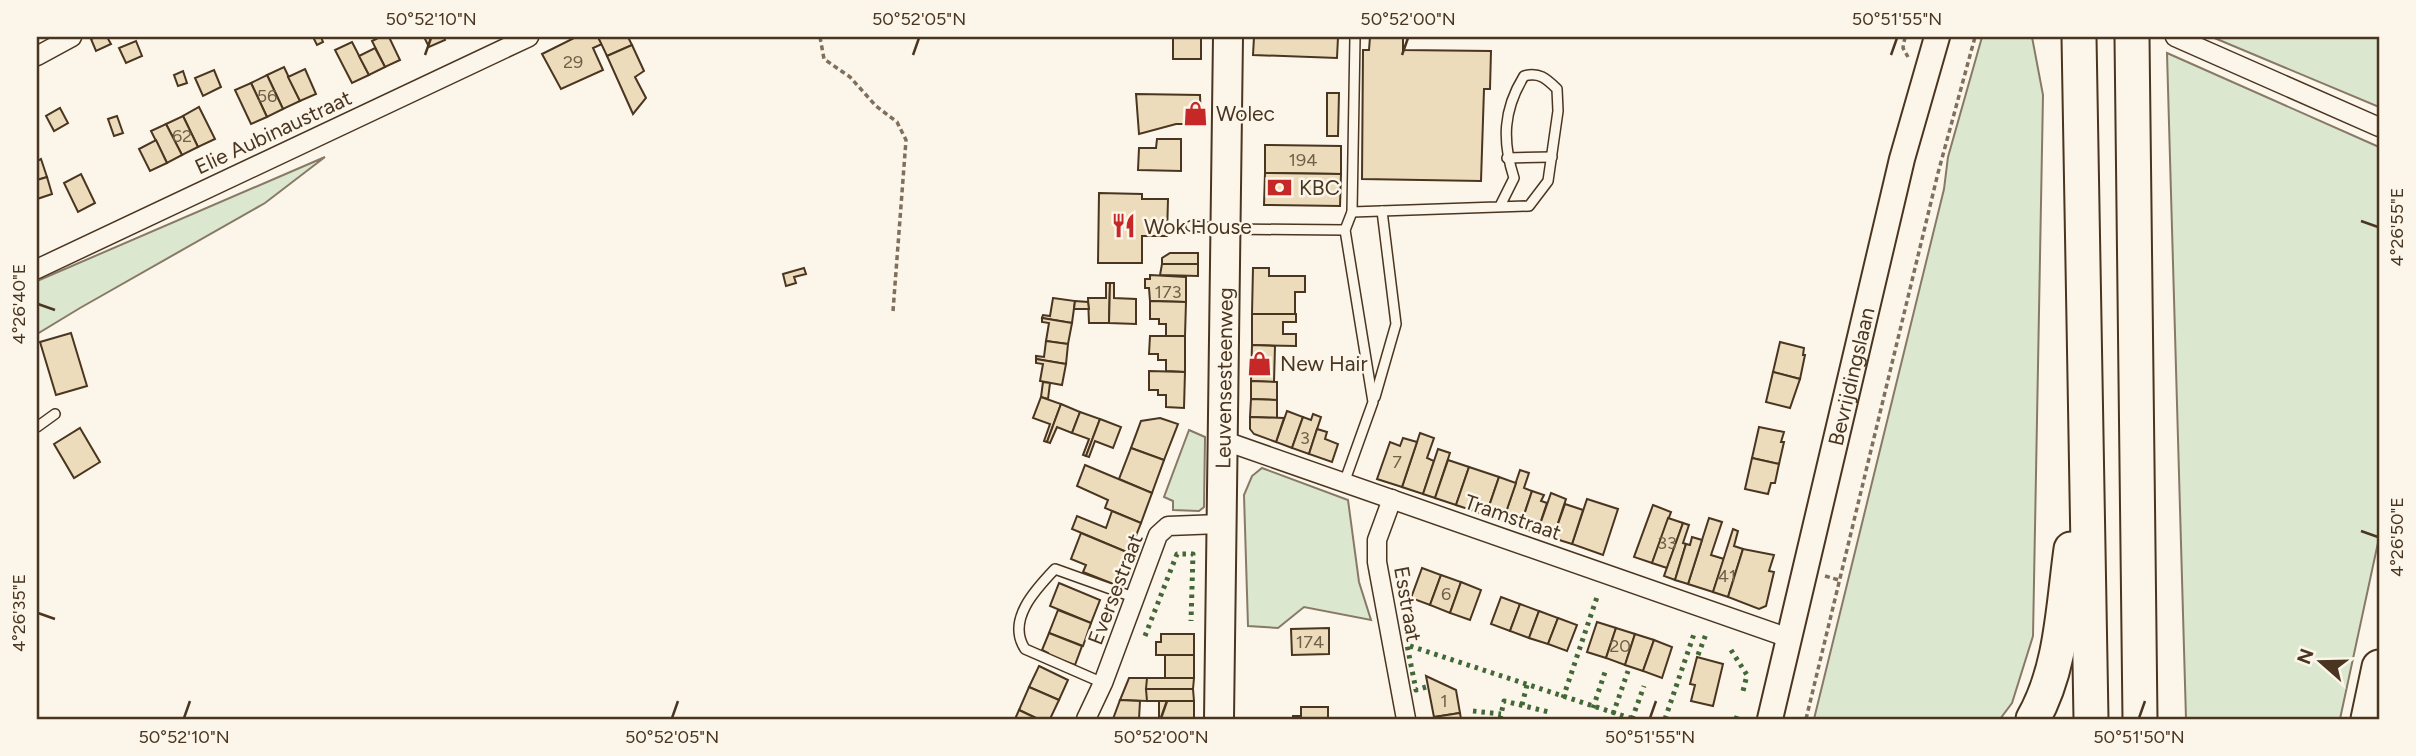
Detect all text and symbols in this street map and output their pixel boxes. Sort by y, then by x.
text: 50°52'10"N [385,8,477,30]
text: 50°52'05"N [872,8,966,30]
text: 50°52'00"N [1360,8,1456,30]
text: 50°51'55"N [1852,8,1942,30]
house number: 29 [563,51,583,73]
street label: Elie Aubinaustraat [191,85,355,179]
house number: 56 [257,85,277,107]
shop icon: Wolec [1182,99,1210,127]
place label: Wolec [1216,101,1275,126]
house number: 62 [172,125,192,147]
house number: 194 [1289,149,1317,171]
bank icon: KBC [1265,173,1293,201]
place label: KBC [1299,175,1340,200]
text: 4°26'55"E [2386,188,2408,266]
restaurant icon: Wok House [1110,212,1138,240]
place label: Wok House [1144,214,1252,239]
text: 4°26'40"E [8,264,30,344]
house number: 173 [1155,281,1181,303]
street label: Leuvensesteenweg [1210,287,1237,469]
street label: Bevrijdingslaan [1822,305,1879,448]
shop icon: New Hair [1246,349,1274,377]
place label: New Hair [1280,351,1368,376]
house number: 3 [1300,427,1310,449]
house number: 7 [1392,451,1402,473]
street label: Tramstraat [1461,489,1565,545]
text: 4°26'50"E [2386,497,2408,577]
street label: Eversestraat [1082,530,1148,648]
house number: 33 [1657,532,1677,554]
street label: Esstraat [1389,564,1427,644]
house number: 41 [1718,565,1736,587]
text: 4°26'35"E [8,574,30,652]
house number: 6 [1441,583,1451,605]
north arrow [2286,626,2356,696]
house number: 174 [1296,631,1324,653]
house number: 20 [1609,635,1631,657]
text: N [2292,646,2319,667]
house number: 1 [1440,690,1448,712]
text: 50°52'10"N [138,726,230,748]
text: 50°52'05"N [625,726,719,748]
text: 50°52'00"N [1113,726,1209,748]
text: 50°51'55"N [1605,726,1695,748]
text: 50°51'50"N [2093,726,2185,748]

